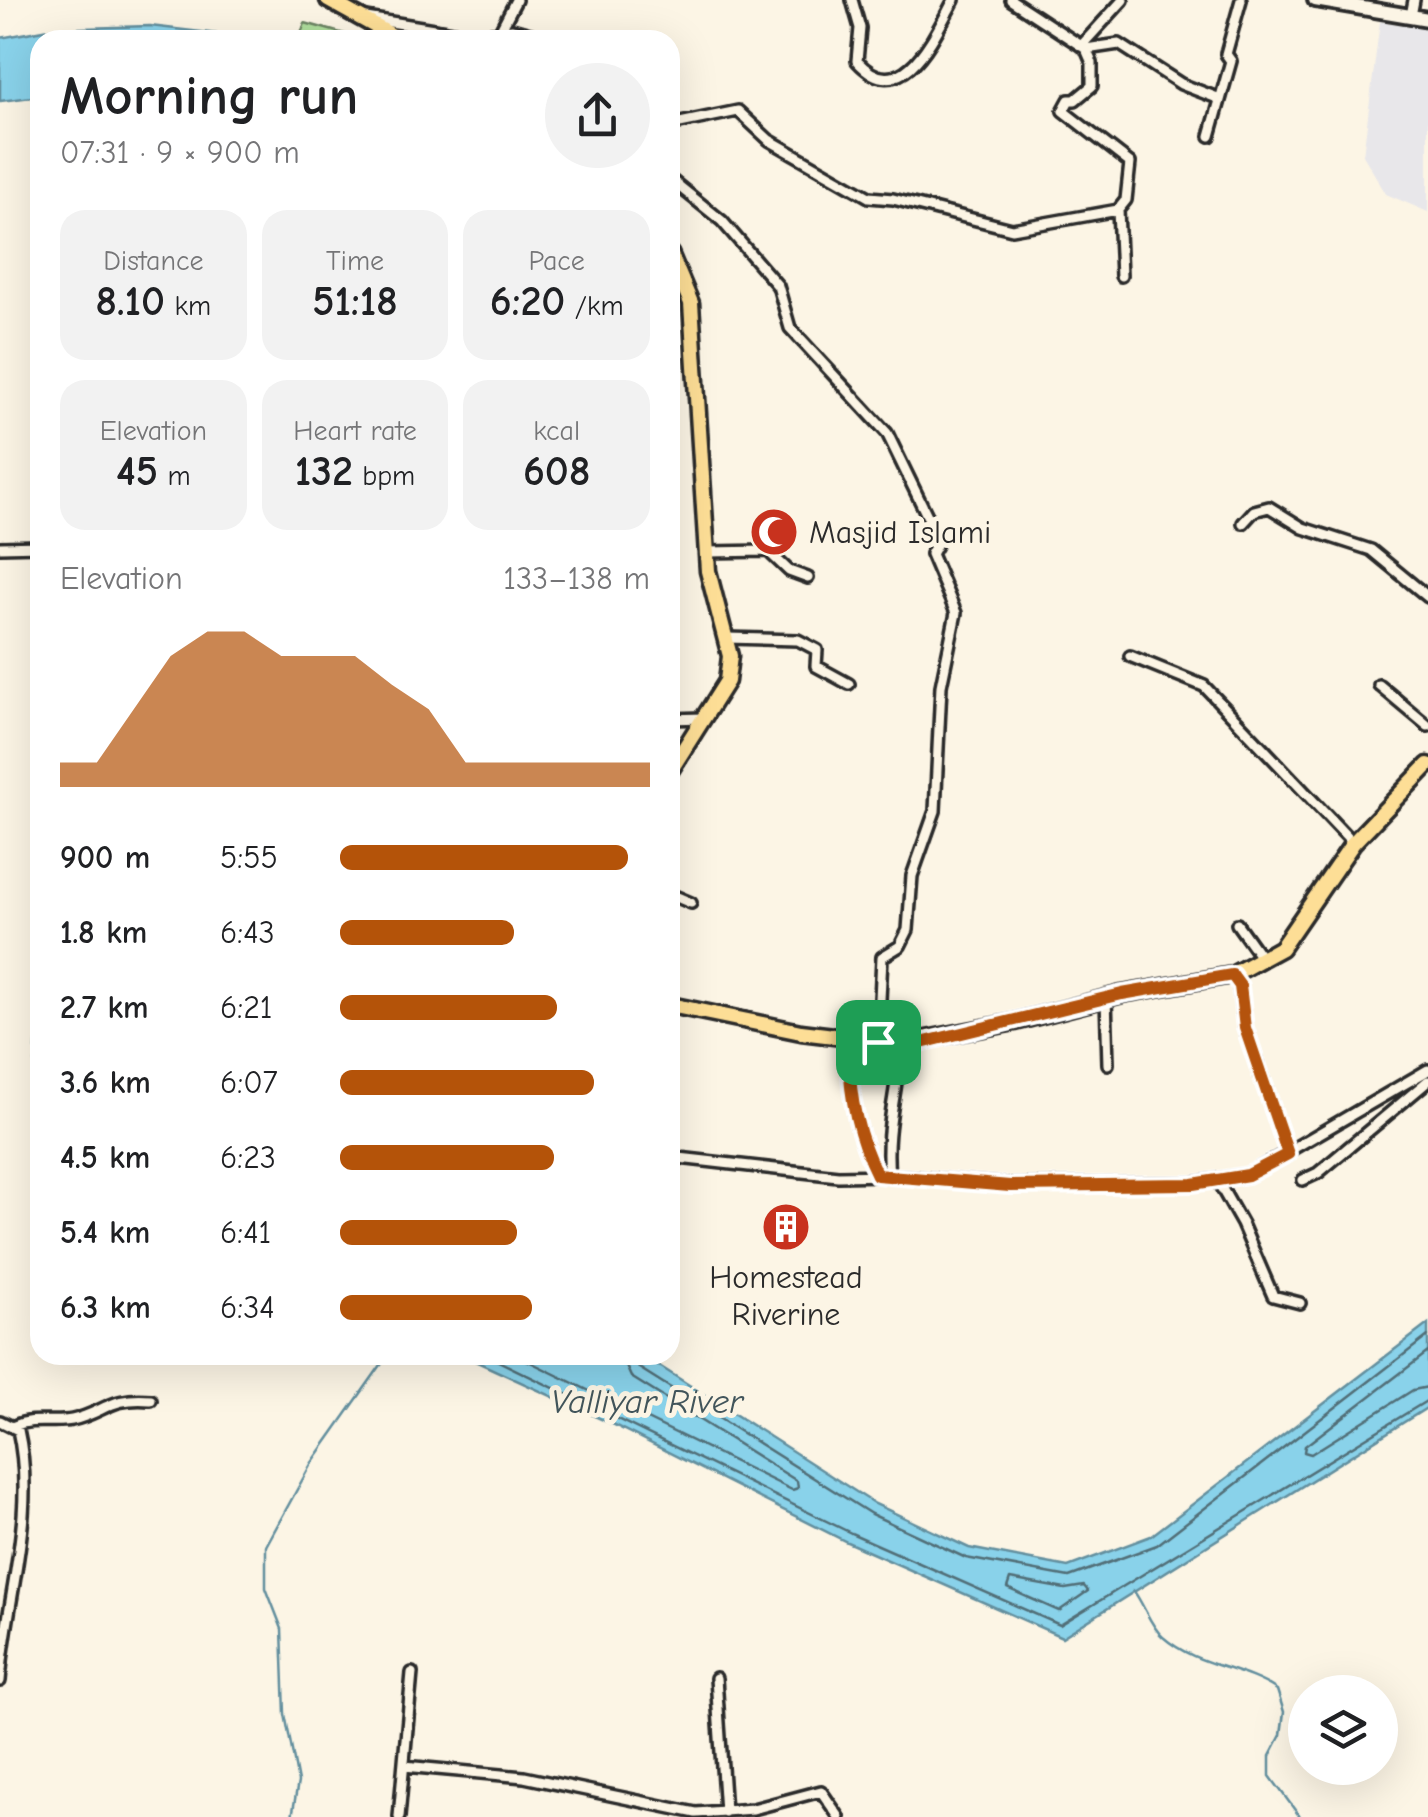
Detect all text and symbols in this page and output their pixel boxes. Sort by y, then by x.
button: share [545,63,650,168]
text: Morning run [60,64,358,128]
text: 07:31 · 9 × 900 m [60,134,300,171]
text: Distance [103,245,203,277]
text: Time [326,245,384,277]
text: Pace [528,245,585,277]
text: 8.10 [95,277,165,326]
text: 51:18 [312,277,398,326]
text: 6:20 [490,277,565,326]
text: km [165,290,211,322]
text: /km [565,290,624,322]
text: Elevation [100,415,207,447]
text: Heart rate [293,415,417,447]
text: kcal [533,415,580,447]
text: 45 [116,447,158,496]
text: 132 [295,447,353,496]
text: 608 [523,447,590,496]
text: m [158,460,191,492]
text: bpm [353,460,415,492]
mosque icon: Masjid Islami [748,506,800,558]
place label: Masjid Islami [809,514,991,551]
text: Elevation [60,560,183,597]
text: 133–138 m [503,560,650,597]
text: 900 m [60,839,150,876]
text: 5:55 [220,839,278,876]
text: 1.8 km [60,914,147,951]
text: 6:43 [220,914,275,951]
text: 2.7 km [60,989,149,1026]
text: 6:21 [220,989,273,1026]
pin [836,1000,921,1085]
icon: arrive [851,1015,906,1070]
text: 3.6 km [60,1064,151,1101]
text: 6:07 [220,1064,278,1101]
text: 4.5 km [60,1139,150,1176]
text: 6:23 [220,1139,276,1176]
building icon: Homestead Riverine [760,1201,812,1253]
text: 5.4 km [60,1214,150,1251]
text: 6:41 [220,1214,271,1251]
place label: Homestead Riverine [709,1259,863,1333]
text: 6.3 km [60,1289,151,1326]
text: 6:34 [220,1289,275,1326]
water label: Valliyar River [551,1381,745,1422]
map controls [1288,1675,1398,1785]
button: layers [1288,1675,1398,1785]

